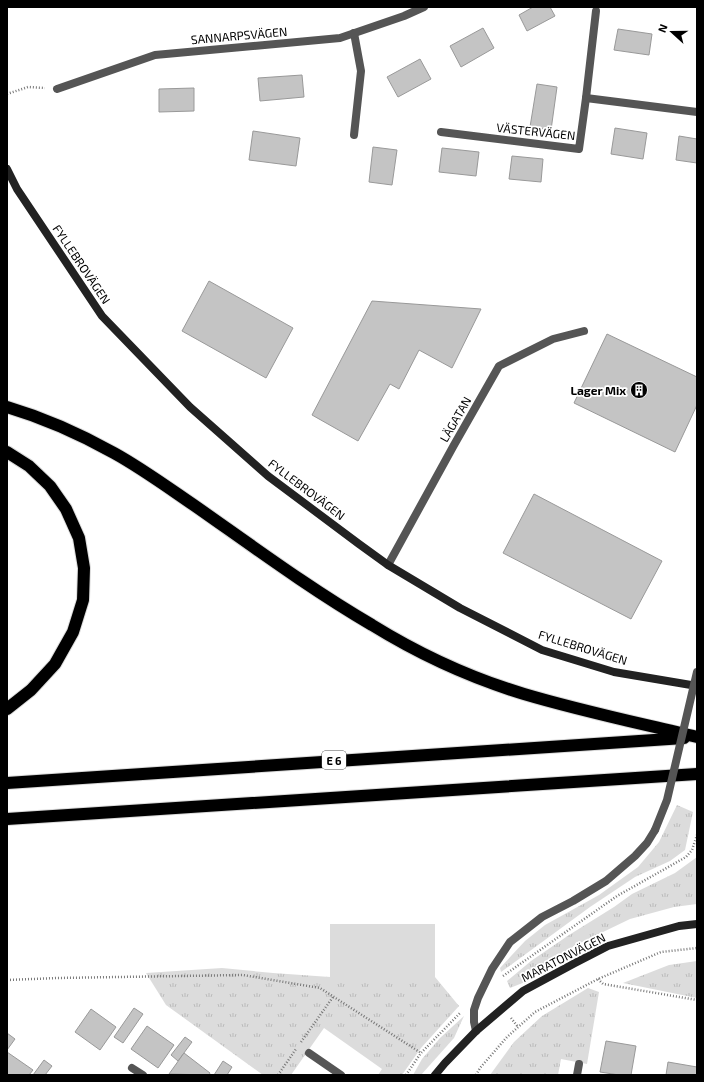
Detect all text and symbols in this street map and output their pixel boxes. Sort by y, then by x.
north arrow [652,12,692,52]
text: N [655,22,670,34]
street label: SANNARPSVÄGEN [190,24,288,46]
street label: VÄSTERVÄGEN [496,120,576,142]
street label: FYLLEBROVÄGEN [50,222,114,306]
building icon: Lager Mix [629,380,649,400]
place label: Lager Mix [570,383,626,397]
street label: LÄGATAN [436,394,474,444]
street label: FYLLEBROVÄGEN [266,456,348,522]
street label: FYLLEBROVÄGEN [537,627,629,667]
road number: E 6 [322,751,346,769]
street label: MARATONVÄGEN [519,930,607,984]

